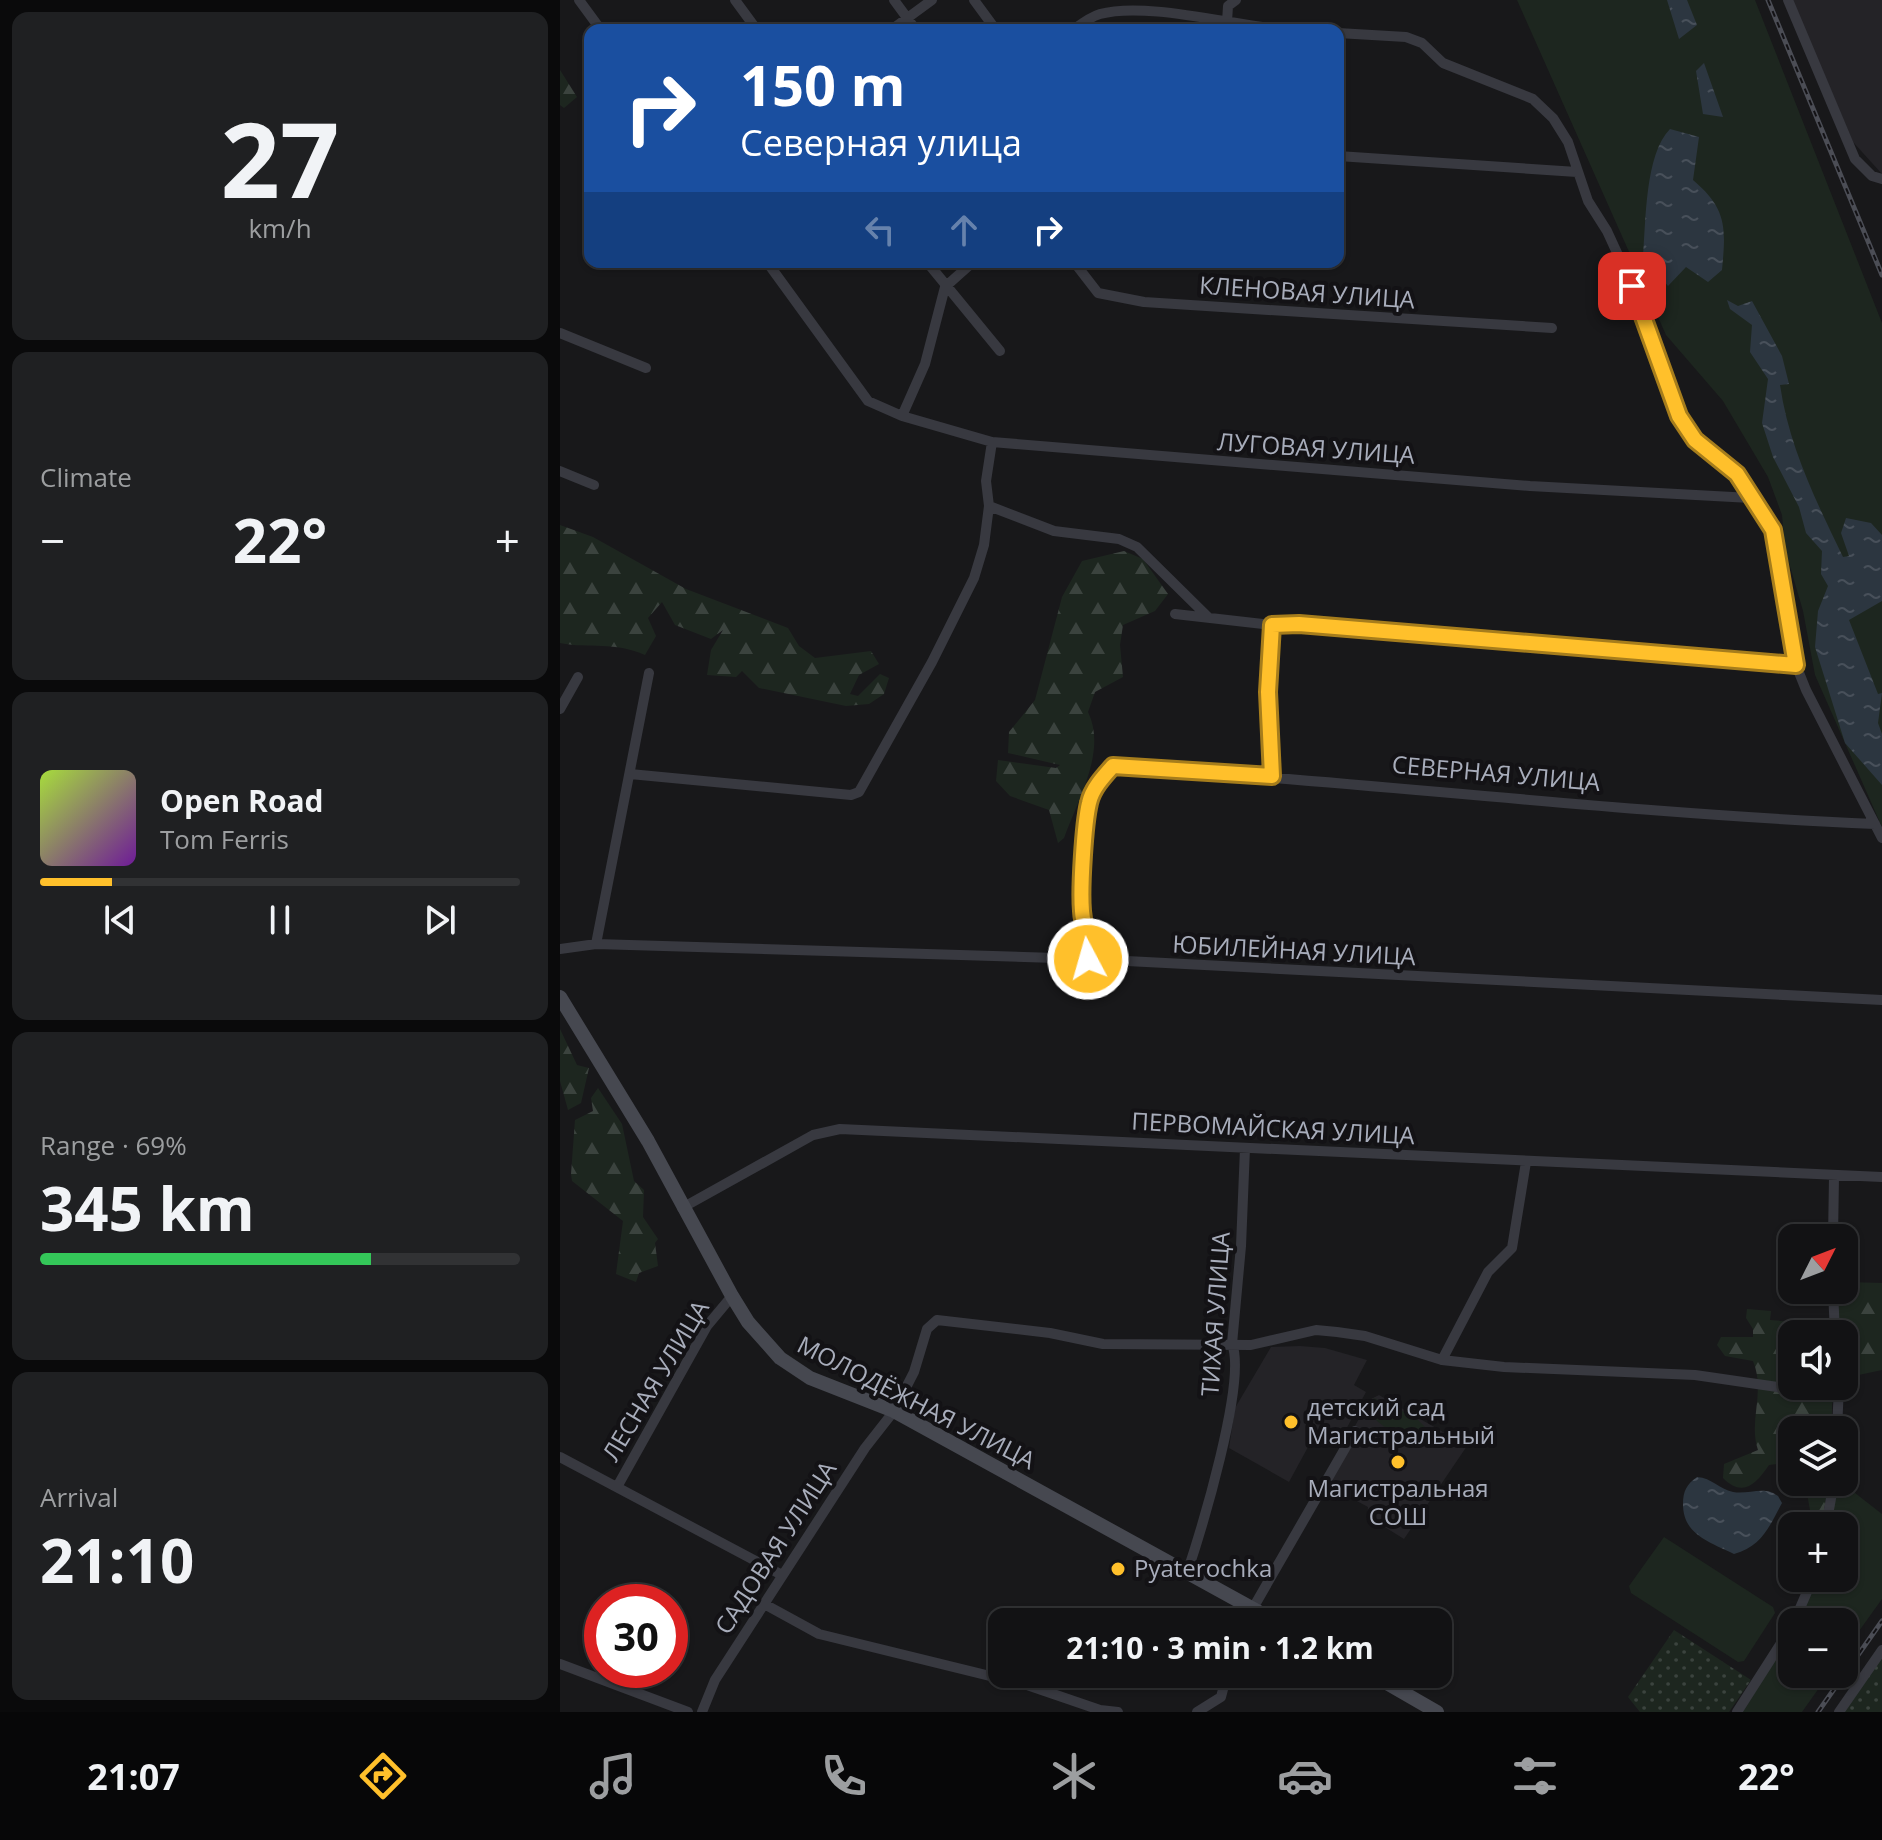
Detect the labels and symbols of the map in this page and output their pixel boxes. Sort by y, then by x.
pin [1598,252,1666,320]
street label: КЛЕНОВАЯ УЛИЦА [1198,268,1417,316]
street label: ЛУГОВАЯ УЛИЦА [1216,424,1417,471]
street label: СЕВЕРНАЯ УЛИЦА [1391,747,1602,798]
position arrow [1046,917,1130,1001]
street label: ЮБИЛЕЙНАЯ УЛИЦА [1172,927,1417,972]
street label: ПЕРВОМАЙСКАЯ УЛИЦА [1131,1104,1416,1151]
north arrow [1778,1224,1858,1304]
street label: ТИХАЯ УЛИЦА [1192,1230,1237,1397]
street label: ЛЕСНАЯ УЛИЦА [594,1293,716,1467]
street label: МОЛОДЁЖНАЯ УЛИЦА [792,1327,1042,1476]
place label: детский сад Магистральный [1307,1390,1495,1451]
marker: детский сад Магистральный [1282,1413,1300,1431]
marker: Магистральная СОШ [1389,1453,1407,1471]
street label: САДОВАЯ УЛИЦА [706,1454,844,1640]
place label: Магистральная СОШ [1307,1471,1489,1532]
place label: Pyaterochka [1134,1551,1272,1584]
marker: Pyaterochka [1109,1560,1127,1578]
speed limit sign: 30 [584,1584,688,1688]

